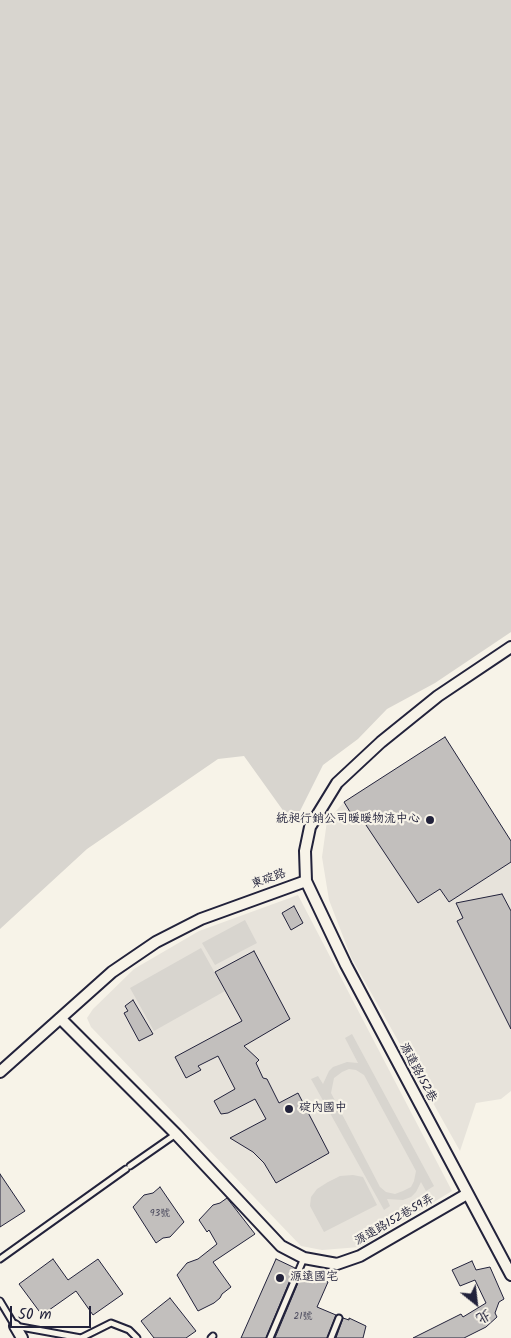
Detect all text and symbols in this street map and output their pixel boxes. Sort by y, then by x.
place label: 統昶行銷公司暖暖物流中心 [276,813,420,827]
marker: 統昶行銷公司暖暖物流中心 [424,814,436,826]
street label: 東碇路 [250,867,288,893]
street label: 源遠路152巷 [395,1041,439,1105]
place label: 碇內國中 [299,1102,347,1116]
marker: 碇內國中 [283,1103,295,1115]
street label: 源遠路152巷59弄 [353,1192,437,1250]
house number: 93號 [150,1208,170,1220]
place label: 源遠國宅 [290,1271,338,1285]
marker: 源遠國宅 [274,1272,286,1284]
north arrow [451,1278,501,1328]
scale bar [12,1296,94,1328]
text: 50 m [18,1303,52,1327]
text: 北 [472,1303,495,1329]
house number: 21號 [294,1311,312,1323]

